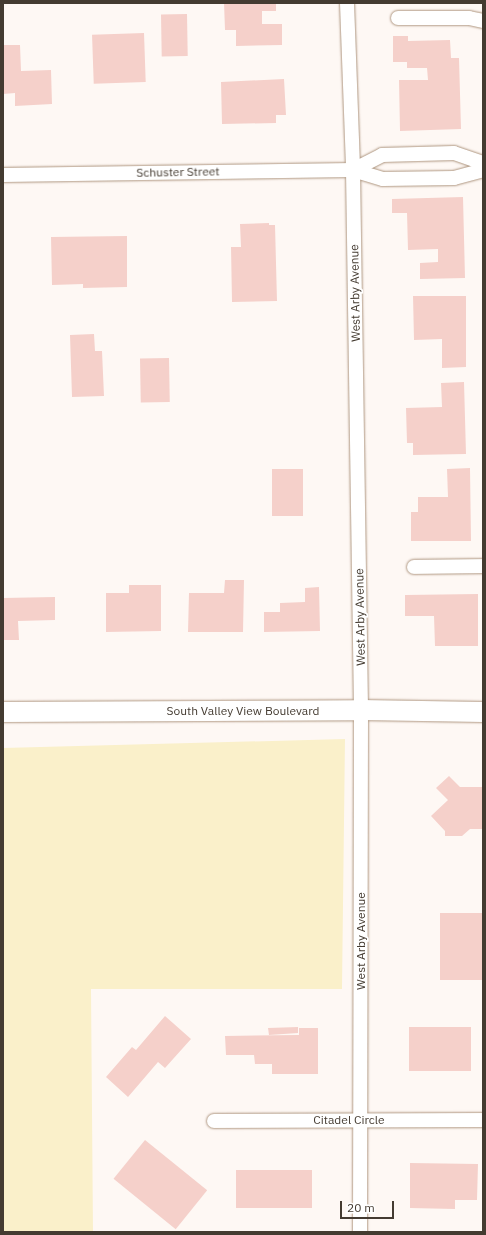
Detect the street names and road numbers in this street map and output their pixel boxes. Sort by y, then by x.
street label: Schuster Street [136,164,220,180]
street label: West Arby Avenue [347,244,363,342]
street label: West Arby Avenue [352,568,368,666]
street label: South Valley View Boulevard [166,704,320,718]
street label: West Arby Avenue [354,892,368,990]
street label: Citadel Circle [313,1113,385,1127]

